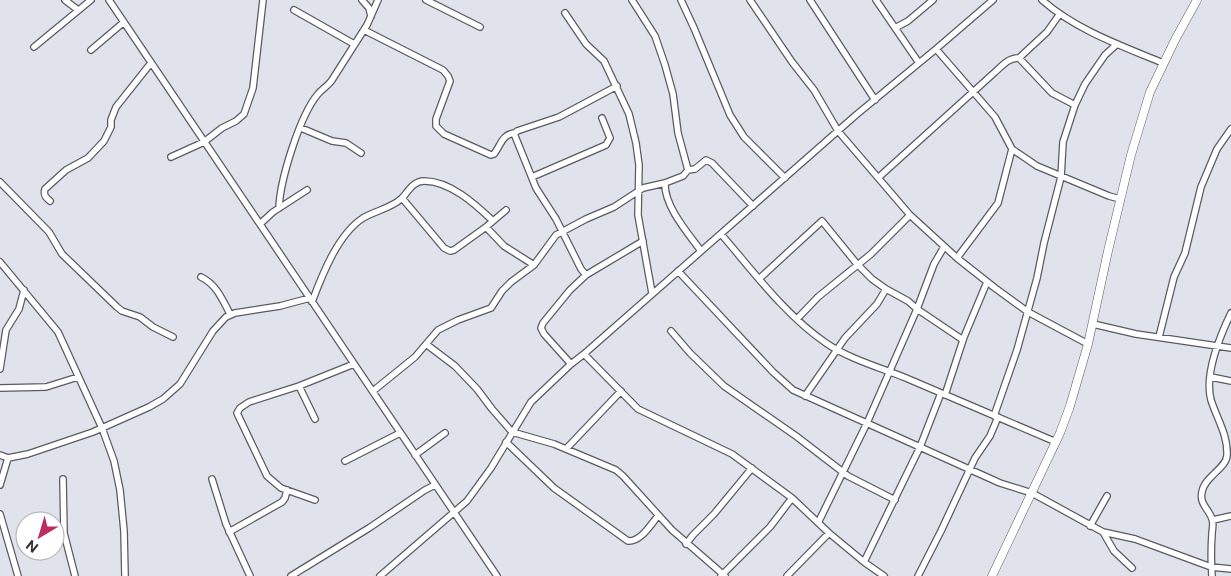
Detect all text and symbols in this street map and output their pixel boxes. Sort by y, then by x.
north arrow [15,511,65,561]
text: N [23,537,41,556]

